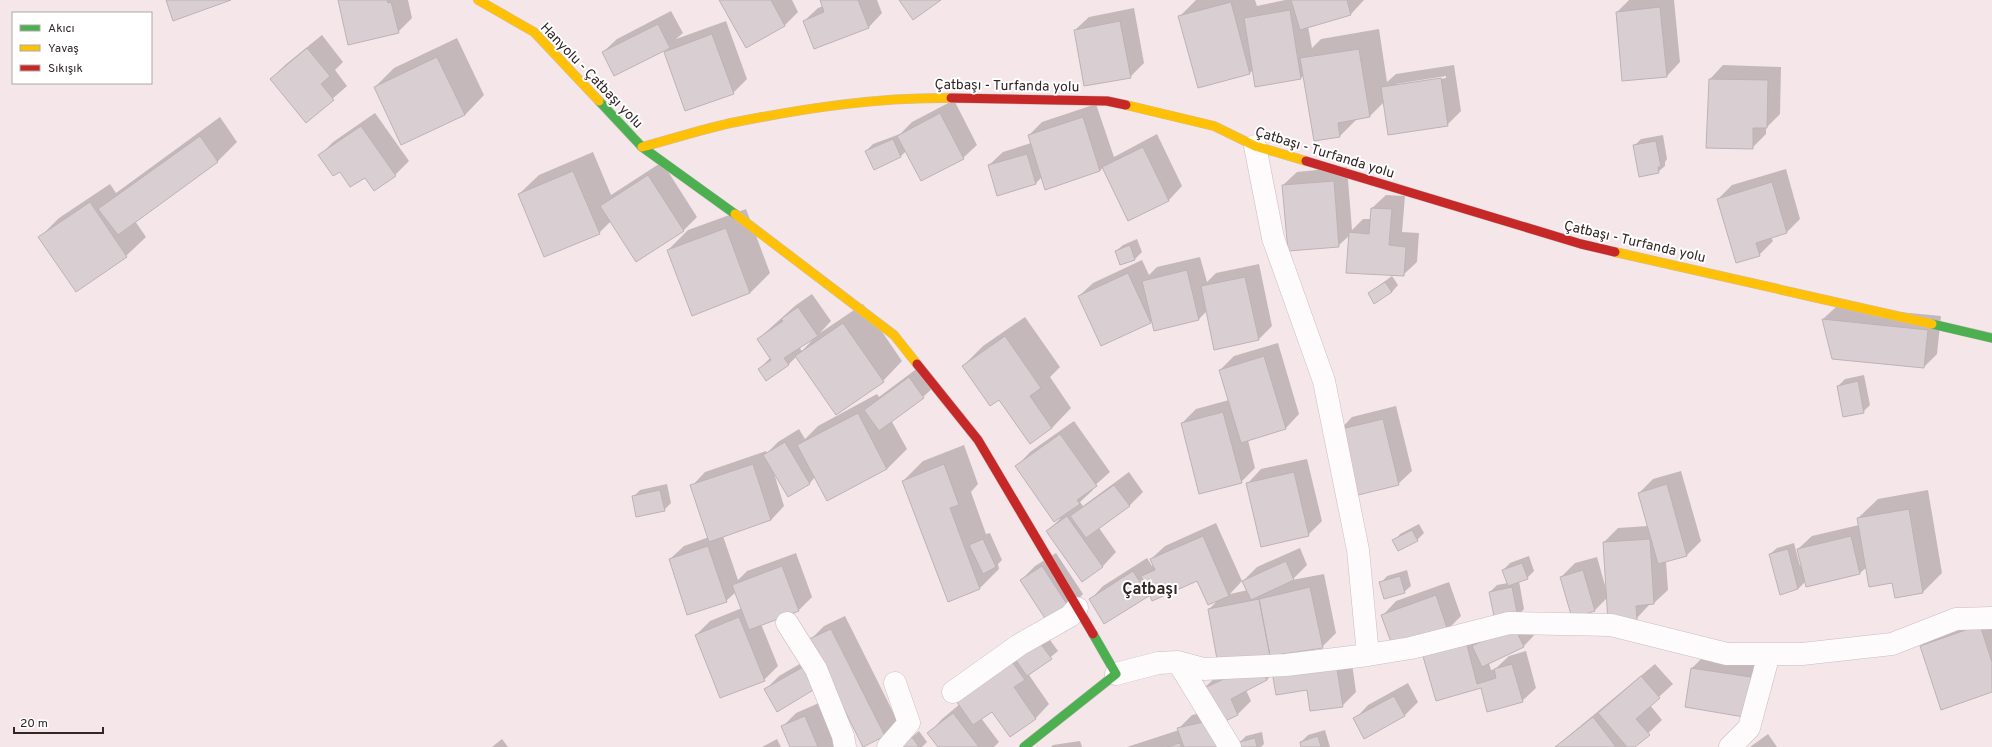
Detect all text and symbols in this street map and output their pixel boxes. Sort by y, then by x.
legend [12,12,152,84]
street label: Hanyolu - Çatbaşı yolu [536,20,646,132]
text: Akıcı [48,21,75,37]
text: Yavaş [48,41,79,57]
text: Sıkışık [48,61,83,77]
street label: Çatbaşı - Turfanda yolu [934,77,1080,96]
street label: Çatbaşı - Turfanda yolu [1253,124,1396,183]
street label: Çatbaşı - Turfanda yolu [1562,218,1707,267]
district label: Çatbaşı [1122,580,1178,600]
scale bar [14,709,103,735]
text: 20 m [20,716,48,732]

